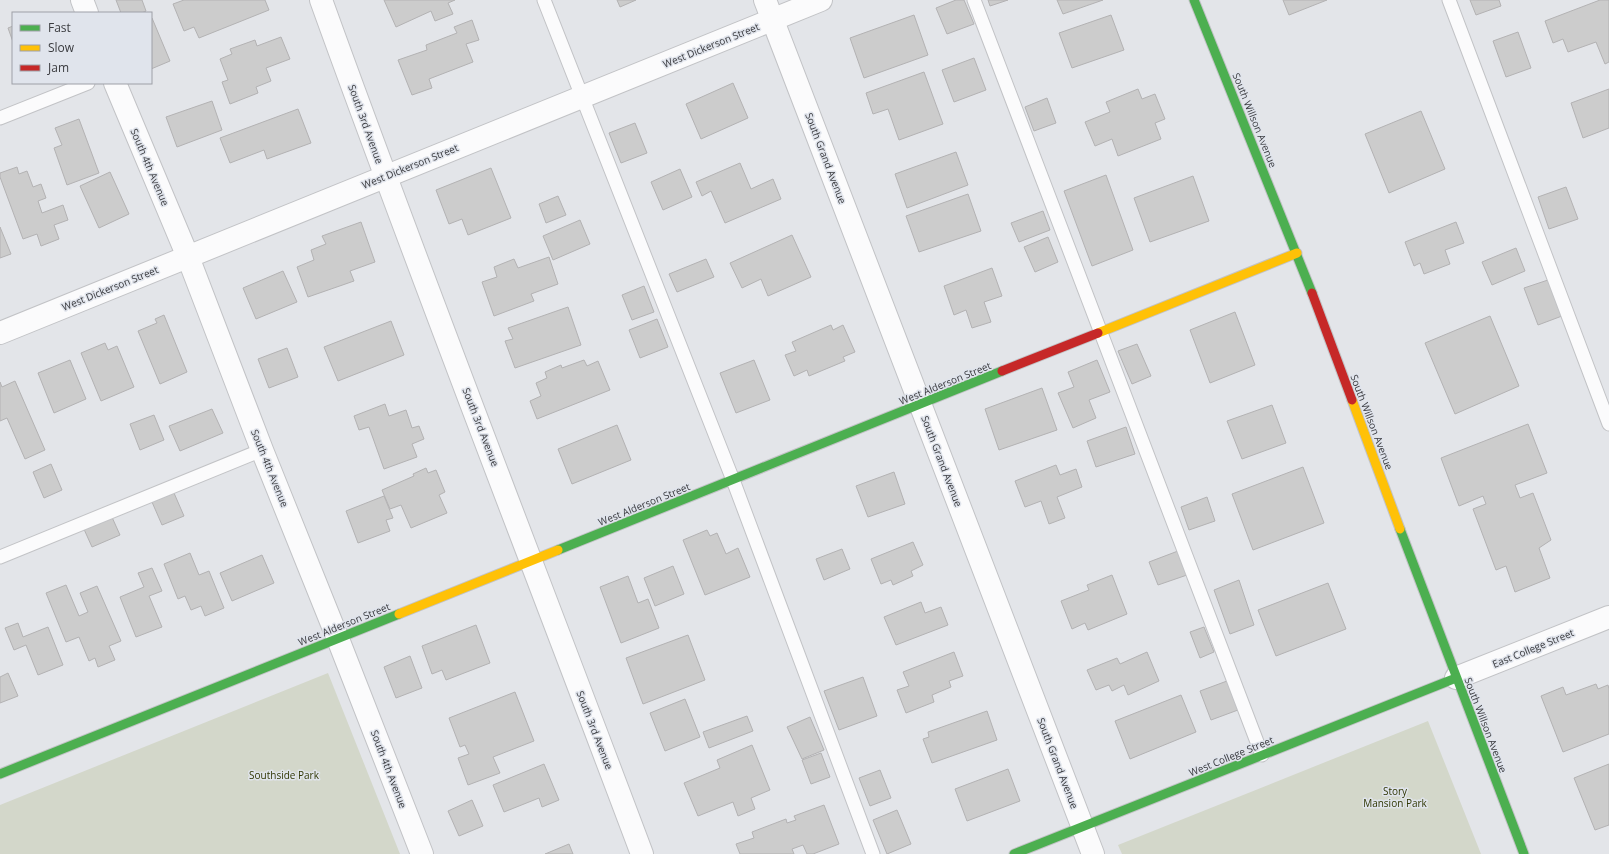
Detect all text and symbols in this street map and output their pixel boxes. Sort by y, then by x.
legend [12,12,152,84]
text: Fast [48,19,71,36]
street label: West Dickerson Street [661,19,762,71]
text: Slow [48,39,75,56]
text: Jam [47,59,69,76]
street label: South Willson Avenue [1230,71,1281,170]
street label: South 3rd Avenue [345,82,387,166]
street label: South Grand Avenue [802,110,850,206]
street label: South 4th Avenue [127,126,173,208]
street label: West Dickerson Street [360,140,461,192]
street label: West Dickerson Street [60,262,161,314]
street label: West Alderson Street [897,358,993,408]
street label: South Willson Avenue [1347,372,1397,472]
street label: South 3rd Avenue [460,386,503,469]
street label: South Grand Avenue [918,413,966,509]
street label: South 4th Avenue [248,427,292,509]
street label: West Alderson Street [596,479,692,529]
street label: West Alderson Street [296,599,392,649]
street label: East College Street [1490,625,1576,671]
street label: South Willson Avenue [1461,675,1511,775]
street label: South 3rd Avenue [574,689,617,772]
street label: South Grand Avenue [1034,715,1082,811]
street label: South 4th Avenue [368,728,410,810]
street label: West College Street [1187,732,1276,779]
park label: Southside Park [249,768,320,782]
park label: Story Mansion Park [1363,784,1428,810]

